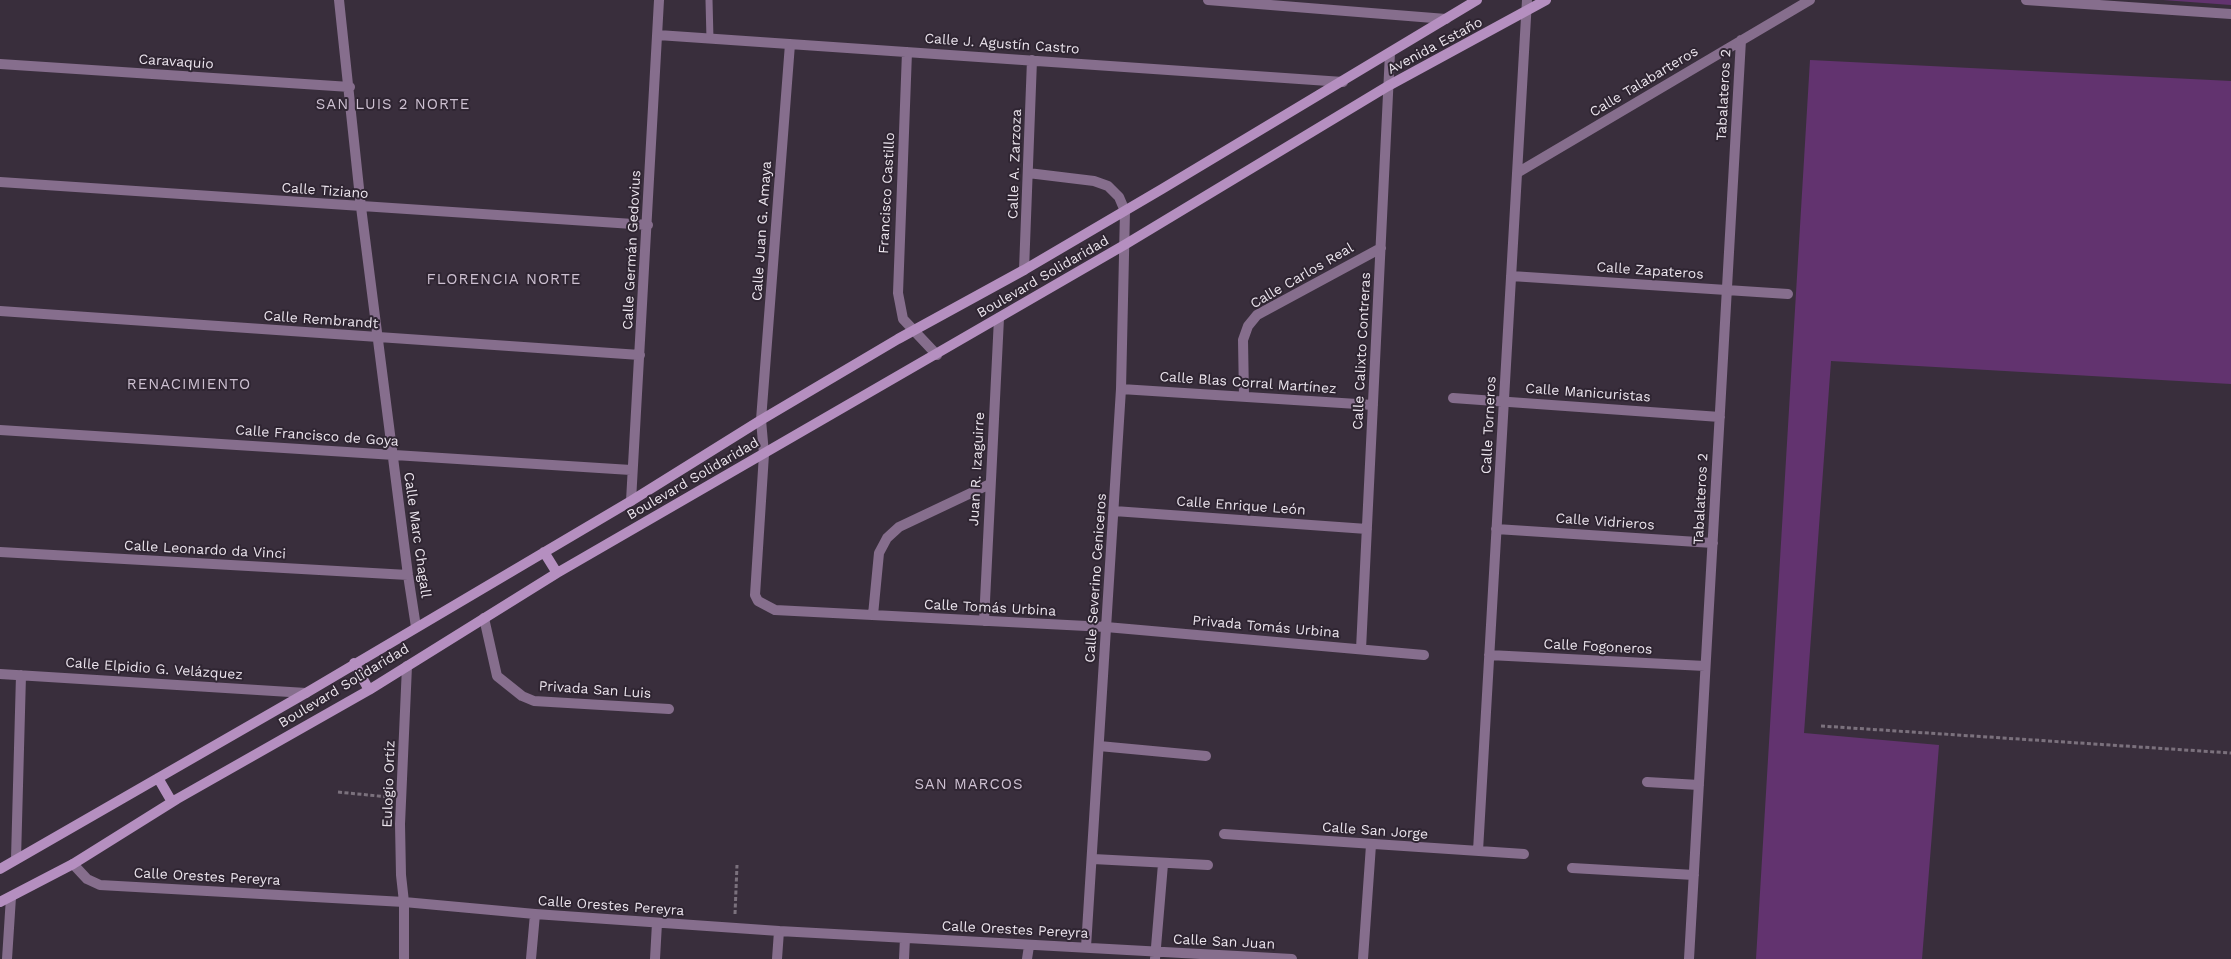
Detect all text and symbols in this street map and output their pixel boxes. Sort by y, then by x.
street label: Avenida Estaño [1385,14,1485,78]
street label: Calle J. Agustín Castro [924,30,1080,58]
street label: Calle Talabarteros [1587,43,1701,121]
street label: Tabalateros 2 [1713,49,1735,141]
street label: Caravaquio [138,51,214,73]
district label: SAN LUIS 2 NORTE [314,96,472,114]
street label: Calle A. Zarzoza [1005,109,1025,219]
street label: Francisco Castillo [875,132,899,254]
street label: Calle Juan G. Amaya [749,160,775,302]
street label: Calle Germán Gedovius [619,170,645,330]
street label: Calle Tiziano [281,180,369,202]
street label: Boulevard Solidaridad [974,232,1112,322]
street label: Calle Carlos Real [1247,240,1357,312]
street label: Calle Zapateros [1596,259,1704,283]
district label: FLORENCIA NORTE [425,271,583,289]
street label: Calle Calixto Contreras [1349,272,1375,430]
street label: Calle Rembrandt [263,308,379,332]
street label: Calle Blas Corral Martínez [1159,368,1337,398]
district label: RENACIMIENTO [125,376,253,394]
street label: Calle Torneros [1478,376,1500,474]
street label: Calle Manicuristas [1525,380,1651,406]
street label: Juan R. Izaguirre [966,412,988,526]
street label: Calle Francisco de Goya [235,422,399,450]
street label: Boulevard Solidaridad [624,434,762,524]
street label: Tabalateros 2 [1690,453,1712,545]
street label: Calle Marc Chagall [400,471,434,599]
street label: Calle Severino Ceniceros [1082,493,1110,663]
street label: Calle Enrique León [1176,493,1306,519]
street label: Calle Vidrieros [1555,510,1655,534]
street label: Calle Leonardo da Vinci [124,537,286,563]
street label: Calle Tomás Urbina [923,596,1057,620]
street label: Privada Tomás Urbina [1192,612,1340,642]
street label: Calle Fogoneros [1543,636,1653,658]
street label: Boulevard Solidaridad [276,640,412,732]
street label: Calle Elpidio G. Velázquez [65,654,243,684]
street label: Privada San Luis [538,678,652,702]
street label: Eulogio Ortíz [379,740,399,828]
district label: SAN MARCOS [913,776,1025,794]
street label: Calle San Jorge [1321,819,1429,843]
street label: Calle Orestes Pereyra [133,865,281,889]
street label: Calle Orestes Pereyra [537,893,685,919]
street label: Calle Orestes Pereyra [941,918,1089,942]
street label: Calle San Juan [1173,931,1275,953]

